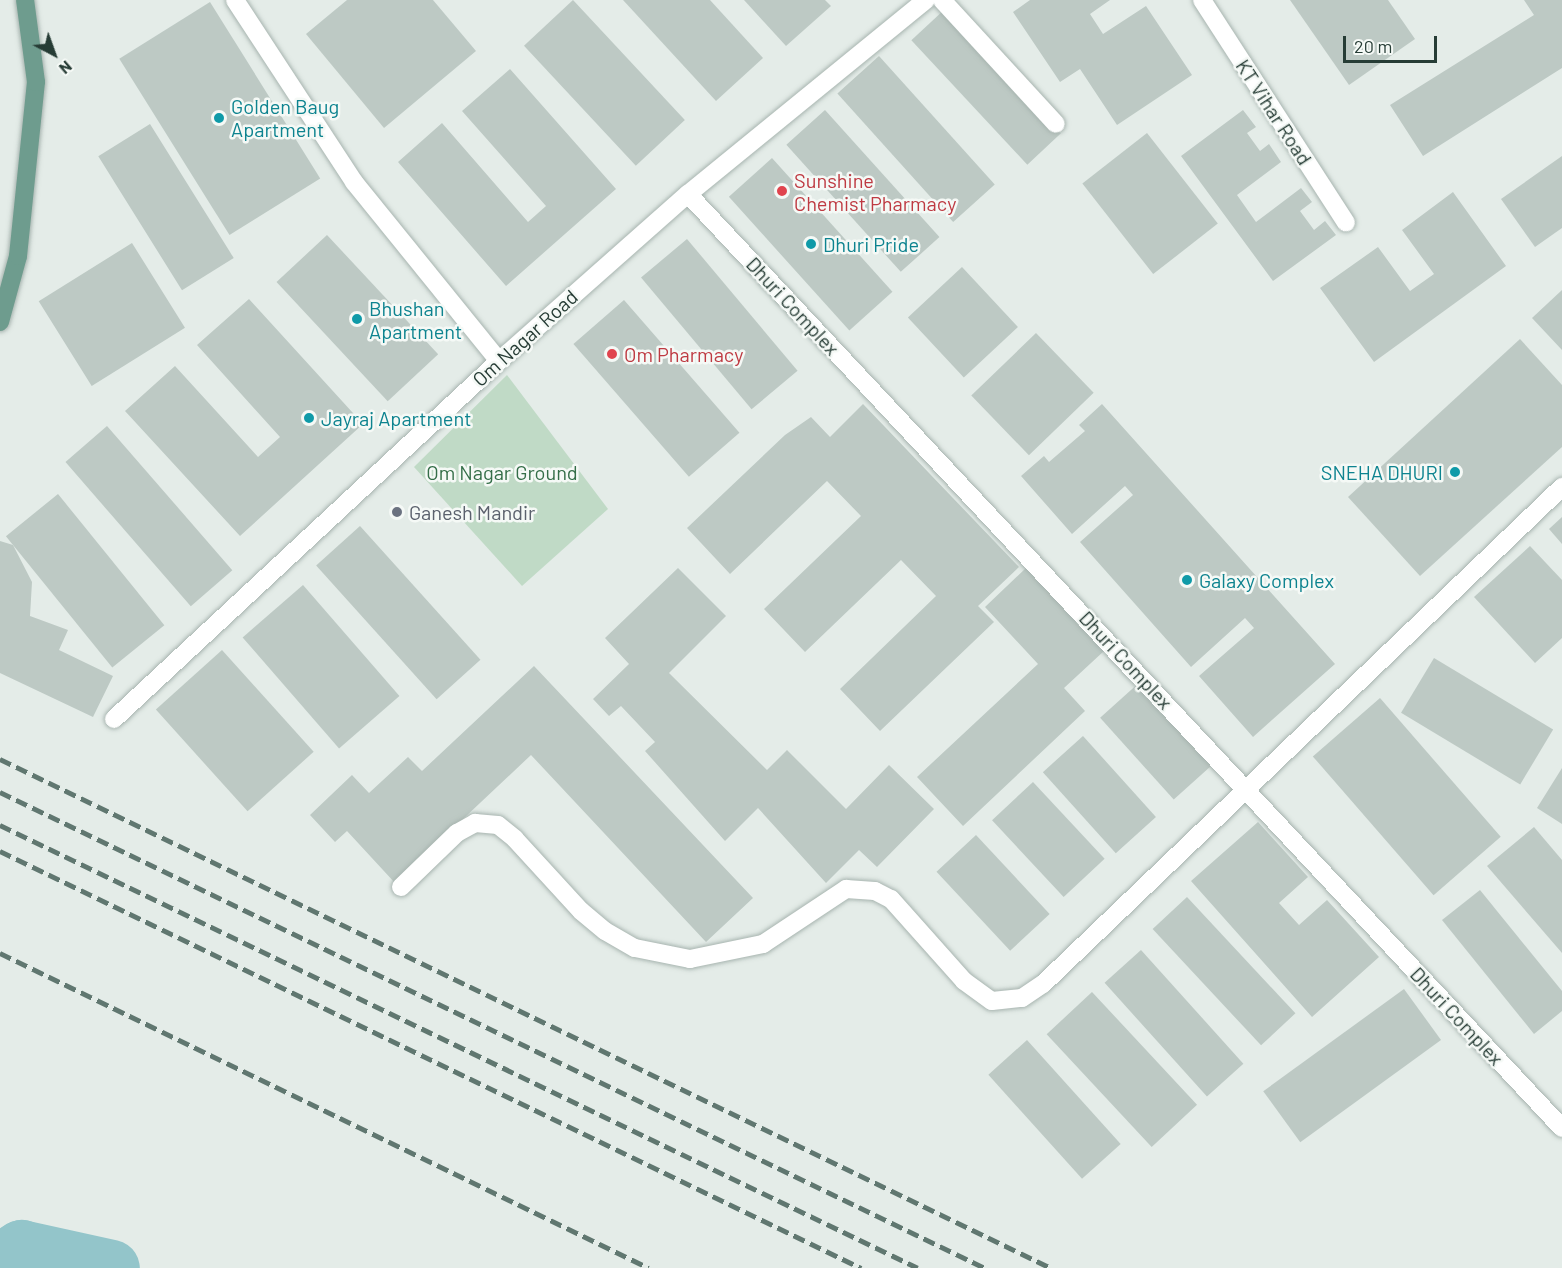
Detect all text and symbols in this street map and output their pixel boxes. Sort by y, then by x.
north arrow [24,24,84,84]
scale bar [1346,24,1440,62]
text: 20 m [1354,35,1392,57]
street label: KT Vihar Road [1231,55,1317,169]
text: N [56,57,76,79]
place label: Golden Baug Apartment [231,94,339,141]
marker: Golden Baug Apartment [212,111,226,125]
place label: Sunshine Chemist Pharmacy [794,168,956,215]
marker: Sunshine Chemist Pharmacy [775,184,789,198]
place label: Dhuri Pride [823,232,919,256]
marker: Dhuri Pride [804,237,818,251]
street label: Dhuri Complex [741,252,845,360]
street label: Om Nagar Road [467,285,583,391]
place label: Bhushan Apartment [369,296,462,343]
marker: Bhushan Apartment [350,312,364,326]
place label: Om Pharmacy [624,342,743,366]
marker: Om Pharmacy [605,347,619,361]
place label: Jayraj Apartment [321,406,472,430]
marker: Jayraj Apartment [302,411,316,425]
park label: Om Nagar Ground [426,460,578,484]
place label: SNEHA DHURI [1321,460,1443,484]
marker: SNEHA DHURI [1448,465,1462,479]
place label: Ganesh Mandir [409,500,535,524]
marker: Ganesh Mandir [390,505,404,519]
place label: Galaxy Complex [1199,568,1334,592]
marker: Galaxy Complex [1180,573,1194,587]
street label: Dhuri Complex [1074,606,1178,714]
street label: Dhuri Complex [1405,962,1509,1070]

